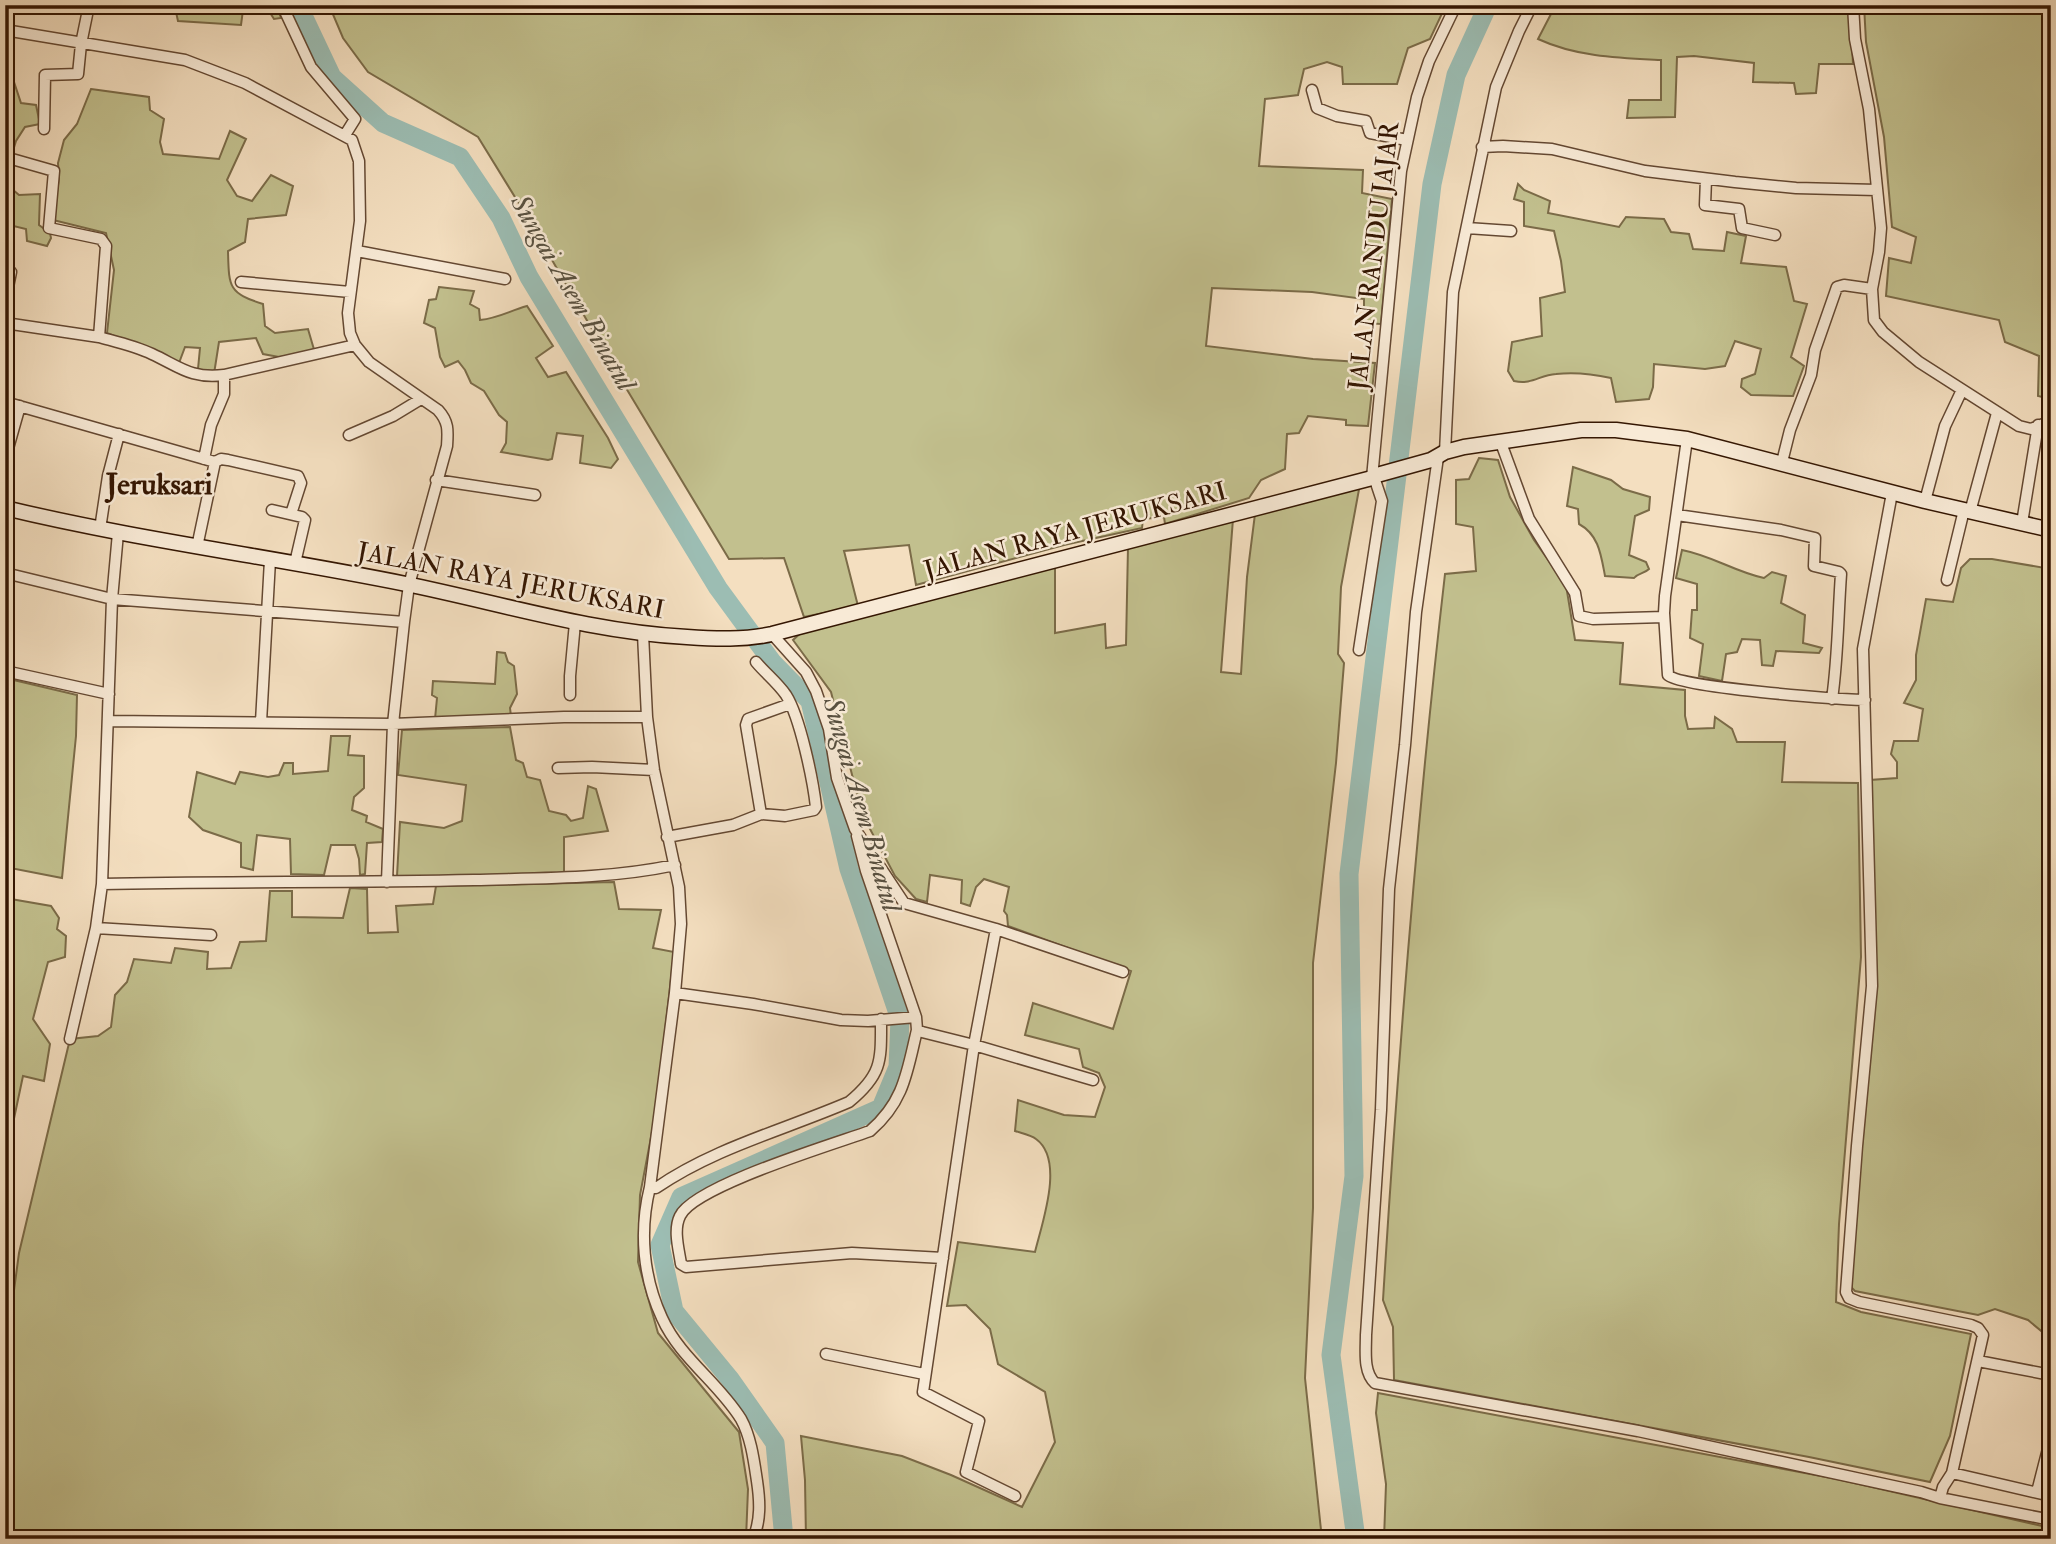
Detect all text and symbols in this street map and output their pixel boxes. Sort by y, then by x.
street label: JALAN RANDU JAJAR [1342,119,1407,393]
water label: Sungai Asem Binatul [502,187,644,399]
district label: Jeruksari [104,466,212,503]
street label: JALAN RAYA JERUKSARI [919,475,1230,587]
street label: JALAN RAYA JERUKSARI [354,535,667,626]
water label: Sungai Asem Binatul [814,692,910,918]

